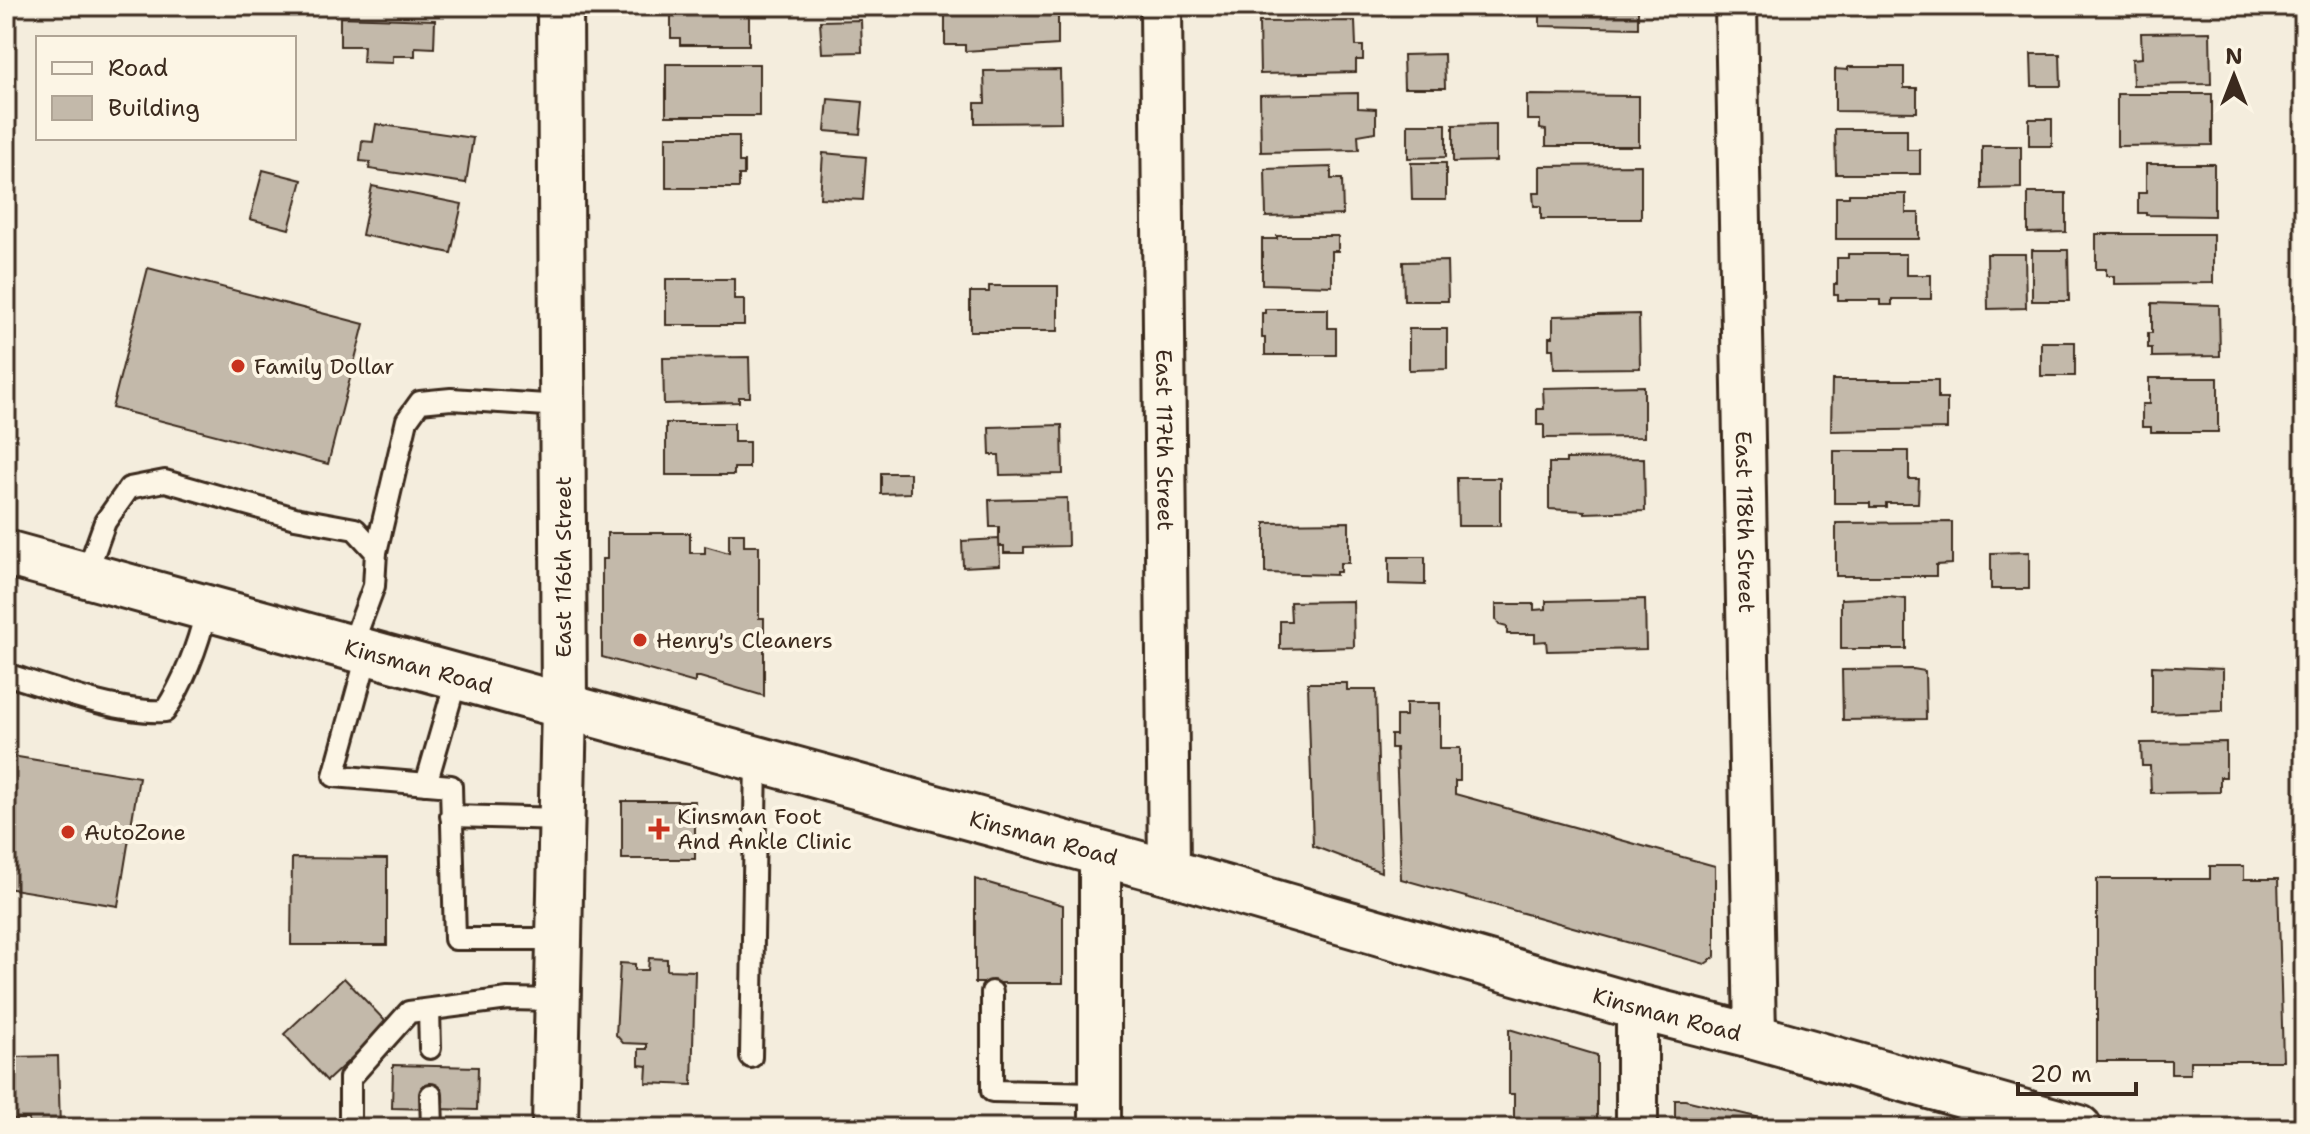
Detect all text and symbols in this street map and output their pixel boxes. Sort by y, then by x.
legend [36,36,296,140]
north arrow [2194,36,2274,116]
text: N [2225,42,2243,71]
text: Road [108,52,168,84]
text: Building [108,92,200,124]
street label: East 117th Street [1150,349,1180,531]
place label: Family Dollar [254,352,395,381]
marker: Family Dollar [229,357,247,375]
street label: East 118th Street [1729,431,1762,613]
street label: East 116th Street [549,476,578,658]
place label: Henry's Cleaners [656,626,833,655]
marker: Henry's Cleaners [631,631,649,649]
street label: Kinsman Road [341,632,496,700]
place label: Kinsman Foot And Ankle Clinic [677,802,852,856]
street label: Kinsman Road [966,803,1121,872]
place label: AutoZone [84,818,186,847]
marker: Kinsman Foot And Ankle Clinic [648,818,670,840]
marker: AutoZone [59,823,77,841]
street label: Kinsman Road [1589,981,1745,1047]
scale bar [2018,1046,2136,1096]
text: 20 m [2030,1058,2092,1090]

